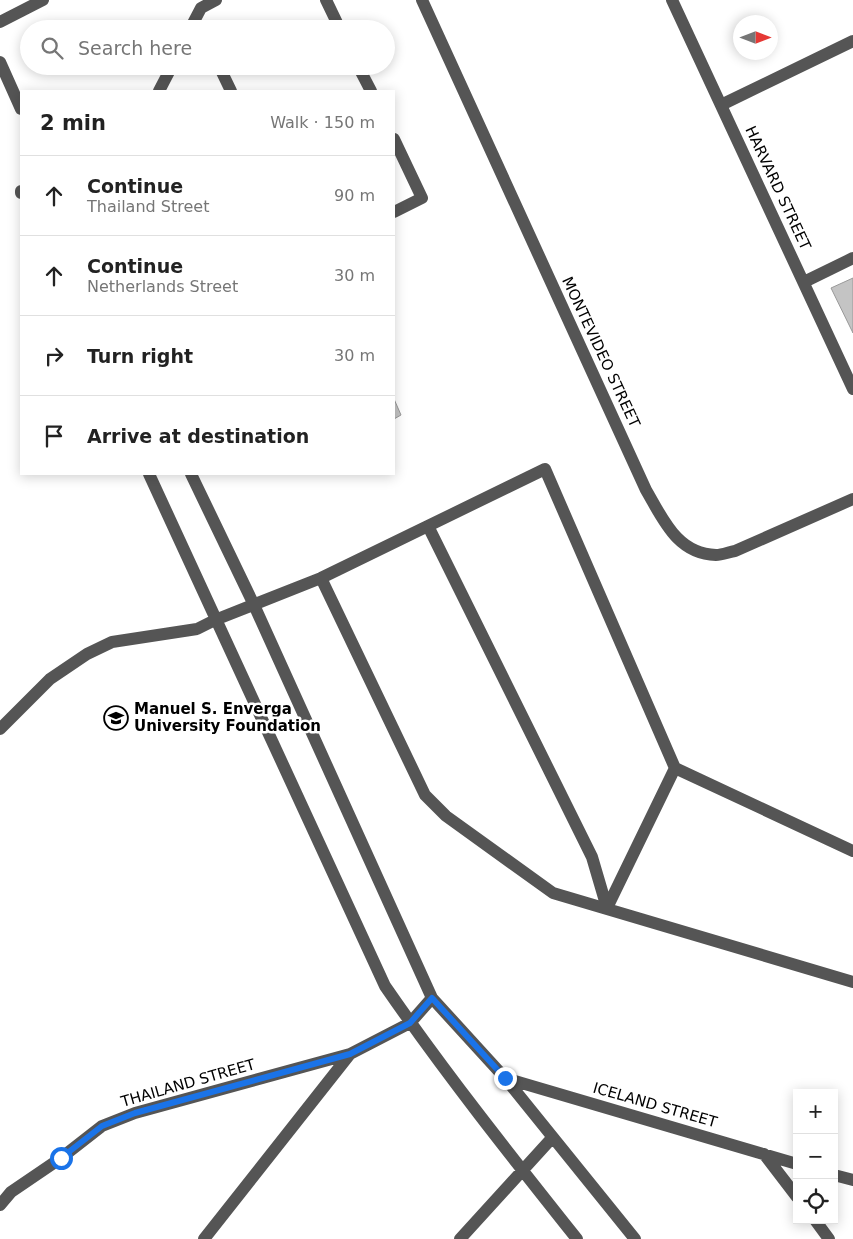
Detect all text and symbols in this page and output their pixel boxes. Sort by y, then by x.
north arrow [733,15,778,60]
search box [20,20,395,75]
icon: search [38,34,66,62]
text: Search here [78,37,192,59]
text: 2 min [40,111,106,135]
text: Walk · 150 m [270,113,375,132]
street label: HARVARD STREET [741,123,815,254]
text: Continue [87,175,183,197]
icon: ahead [40,182,68,210]
text: 90 m [334,186,375,205]
text: Thailand Street [87,197,209,216]
text: Continue [87,255,183,277]
icon: ahead [40,262,68,290]
text: 30 m [334,266,375,285]
street label: MONTEVIDEO STREET [558,274,644,431]
text: Netherlands Street [87,277,238,296]
icon: right [40,342,68,370]
text: Turn right [87,345,193,367]
text: 30 m [334,346,375,365]
icon: arrive [40,422,68,450]
text: Arrive at destination [87,425,309,447]
place label: Manuel S. Enverga University Foundation [134,700,321,735]
school or university icon: Manuel S. Enverga University Foundation [103,705,129,731]
street label: THAILAND STREET [118,1055,258,1111]
route end [494,1067,517,1090]
street label: ICELAND STREET [591,1079,720,1132]
map controls [793,1089,838,1224]
button: + [793,1089,838,1134]
button: − [793,1134,838,1179]
route start [50,1147,73,1170]
button: locate [793,1179,838,1224]

